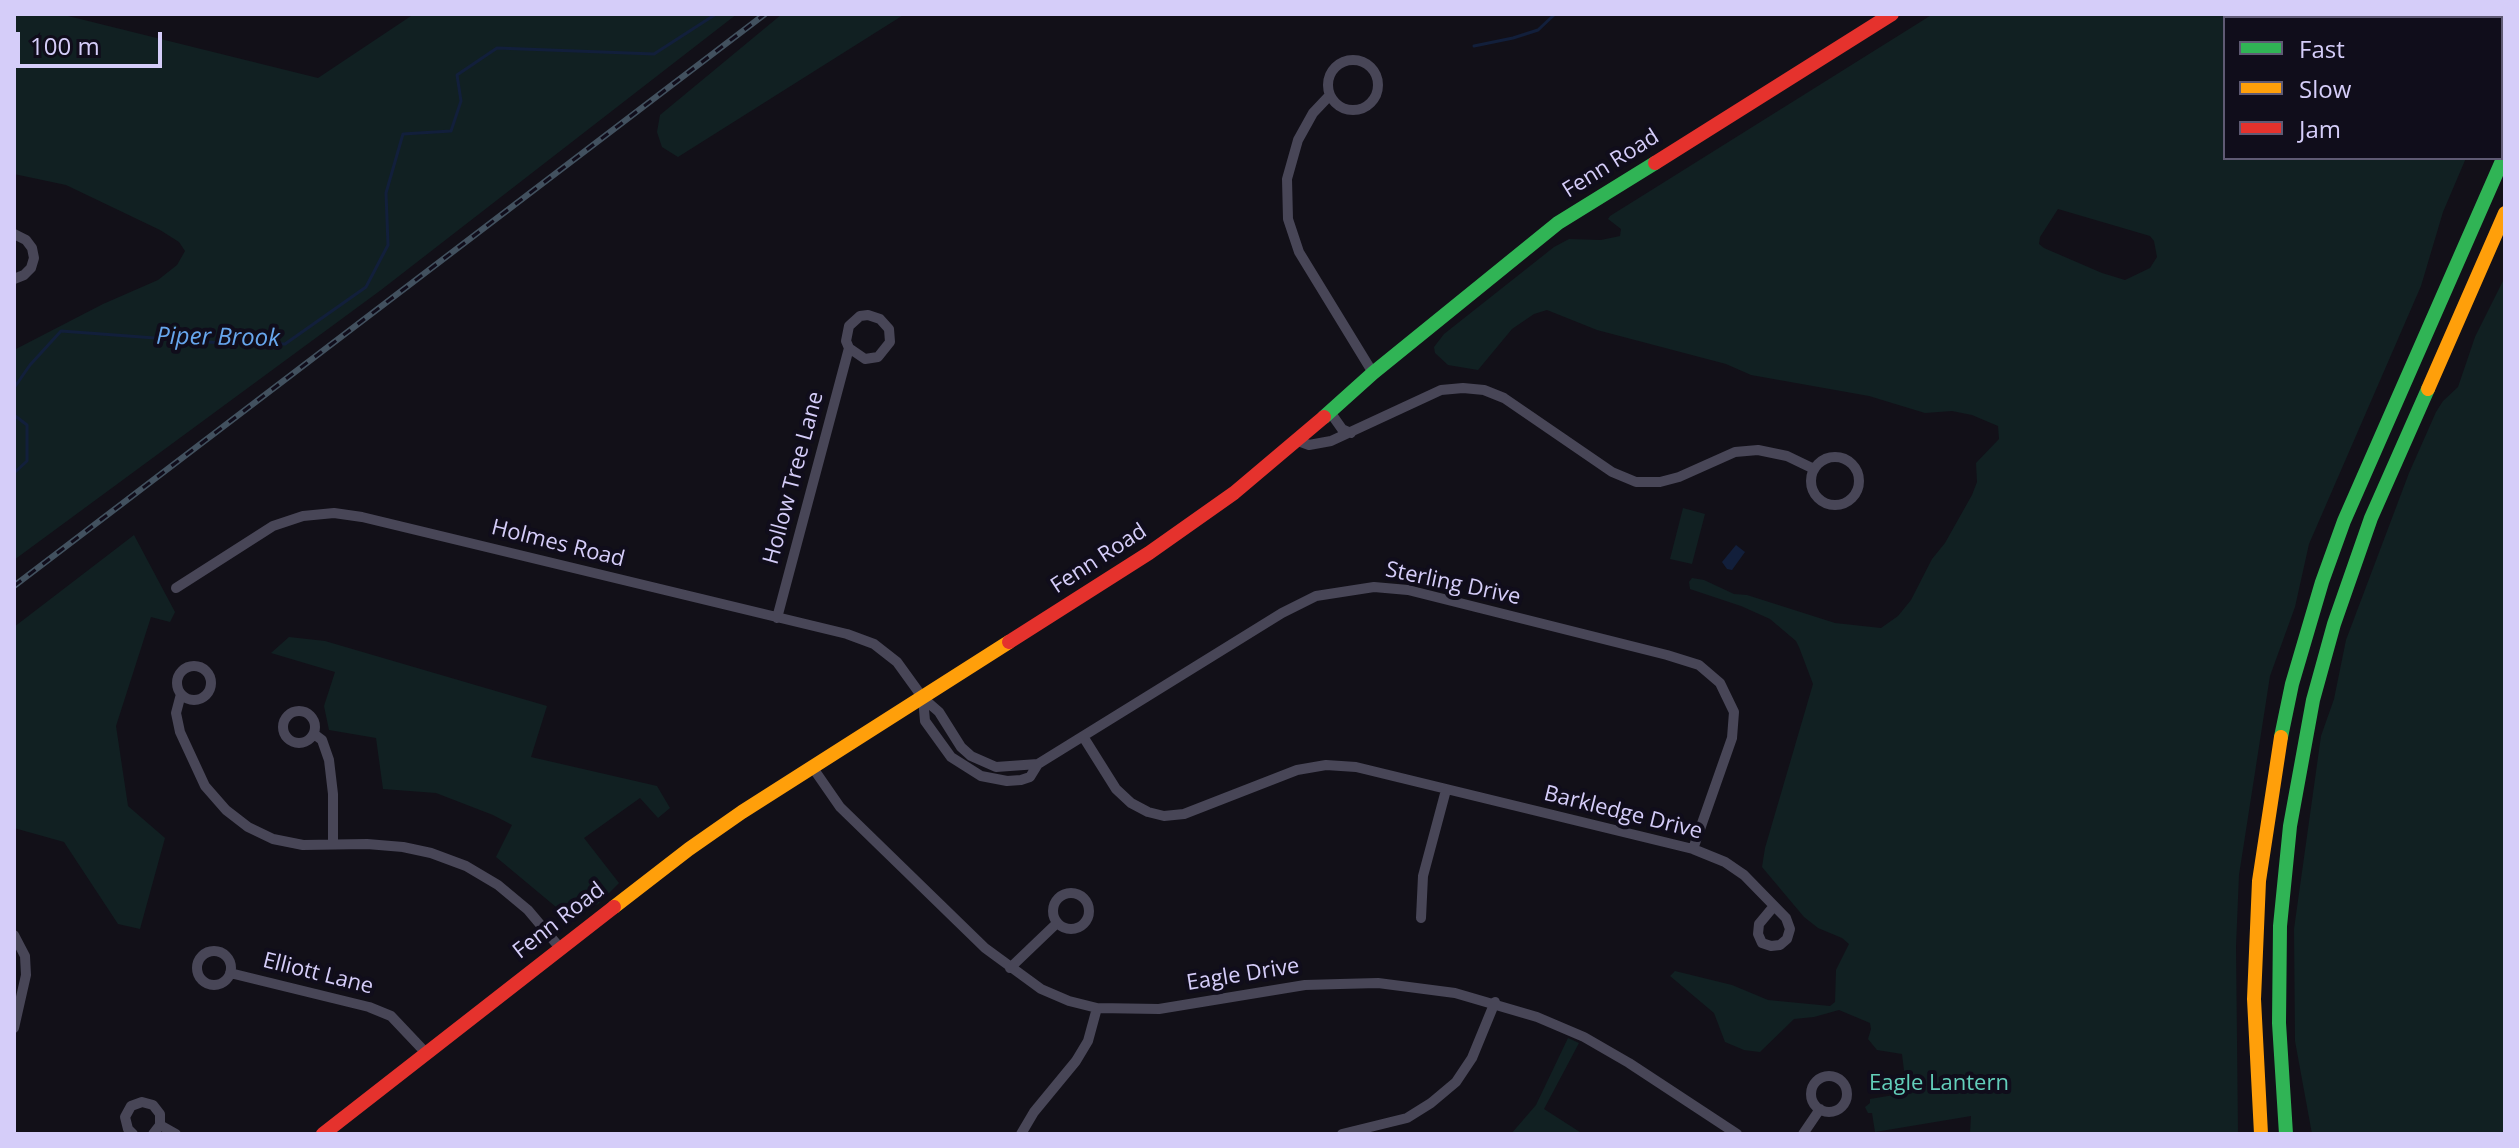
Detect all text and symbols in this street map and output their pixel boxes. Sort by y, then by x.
scale bar [20,16,166,66]
legend [2223,16,2503,160]
text: 100 m [30,29,100,62]
text: Fast [2299,32,2345,65]
text: Slow [2299,72,2351,105]
text: Jam [2299,112,2341,145]
street label: Fenn Road [1558,124,1664,204]
water label: Piper Brook [156,323,280,353]
street label: Hollow Tree Lane [758,389,830,567]
street label: Holmes Road [489,515,627,573]
street label: Fenn Road [1046,518,1152,600]
street label: Sterling Drive [1383,557,1523,611]
street label: Barkledge Drive [1541,781,1705,845]
street label: Fenn Road [508,877,610,965]
street label: Elliott Lane [260,948,376,1000]
street label: Eagle Drive [1185,953,1301,997]
park label: Eagle Lantern [1869,1071,2009,1097]

